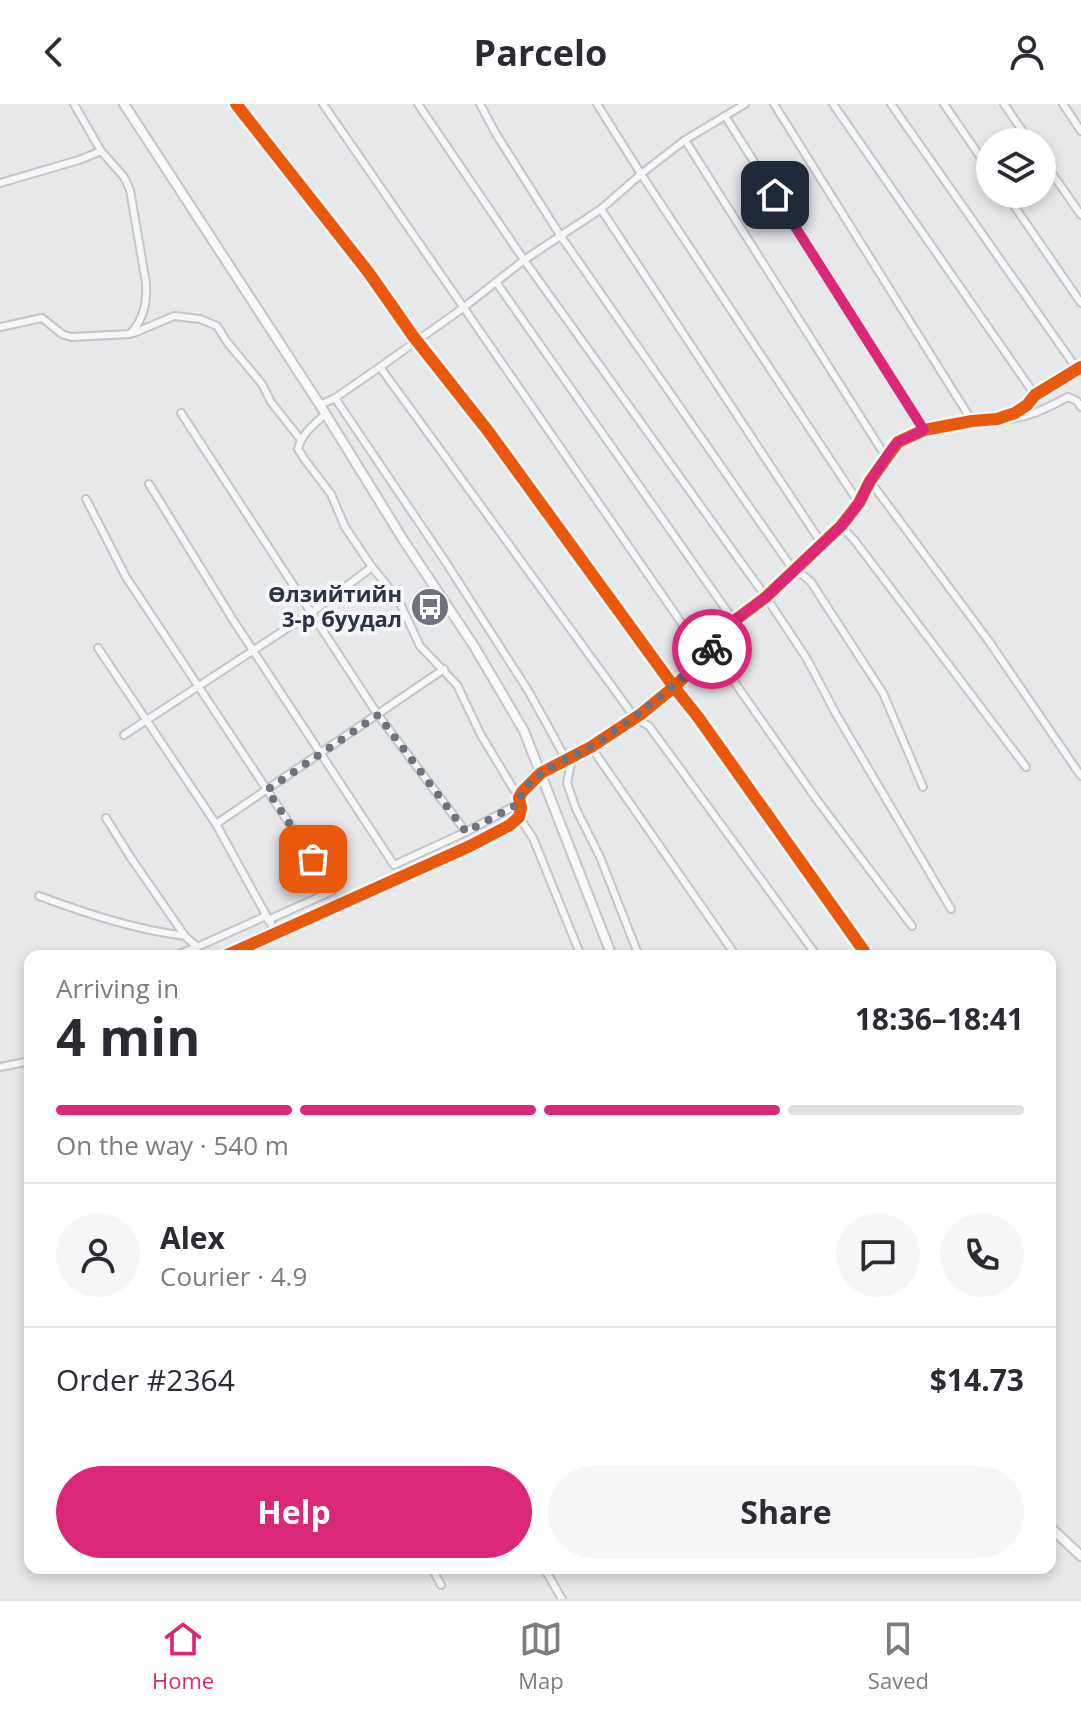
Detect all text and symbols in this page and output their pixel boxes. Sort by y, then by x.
text: Parcelo [474,28,607,77]
icon: back [32,30,76,74]
icon: person [1005,30,1049,74]
map controls [976,128,1056,208]
button: layers [976,128,1056,208]
pin [741,161,809,229]
icon: home [753,173,797,217]
place label: Өлзийтийн 3-р буудал [268,578,402,633]
bus stop icon: Өлзийтийн 3-р буудал [409,586,451,628]
courier [672,609,752,689]
icon: bike [690,627,734,671]
pin [279,825,347,893]
icon: bag [291,837,335,881]
text: Arriving in [56,970,179,1006]
text: 18:36–18:41 [855,998,1024,1039]
text: 4 min [56,1000,200,1071]
text: On the way · 540 m [56,1127,289,1163]
button: person [56,1213,140,1297]
button: chat [836,1213,920,1297]
button: phone [940,1213,1024,1297]
text: Alex [160,1217,225,1258]
text: Courier · 4.9 [160,1258,307,1294]
text: Order #2364 [56,1359,235,1400]
text: $14.73 [930,1359,1024,1400]
button: Help [56,1466,532,1558]
button: Share [548,1466,1024,1558]
tab: Home [152,1617,214,1695]
tab: Map [518,1617,564,1695]
tab: Saved [868,1617,929,1695]

